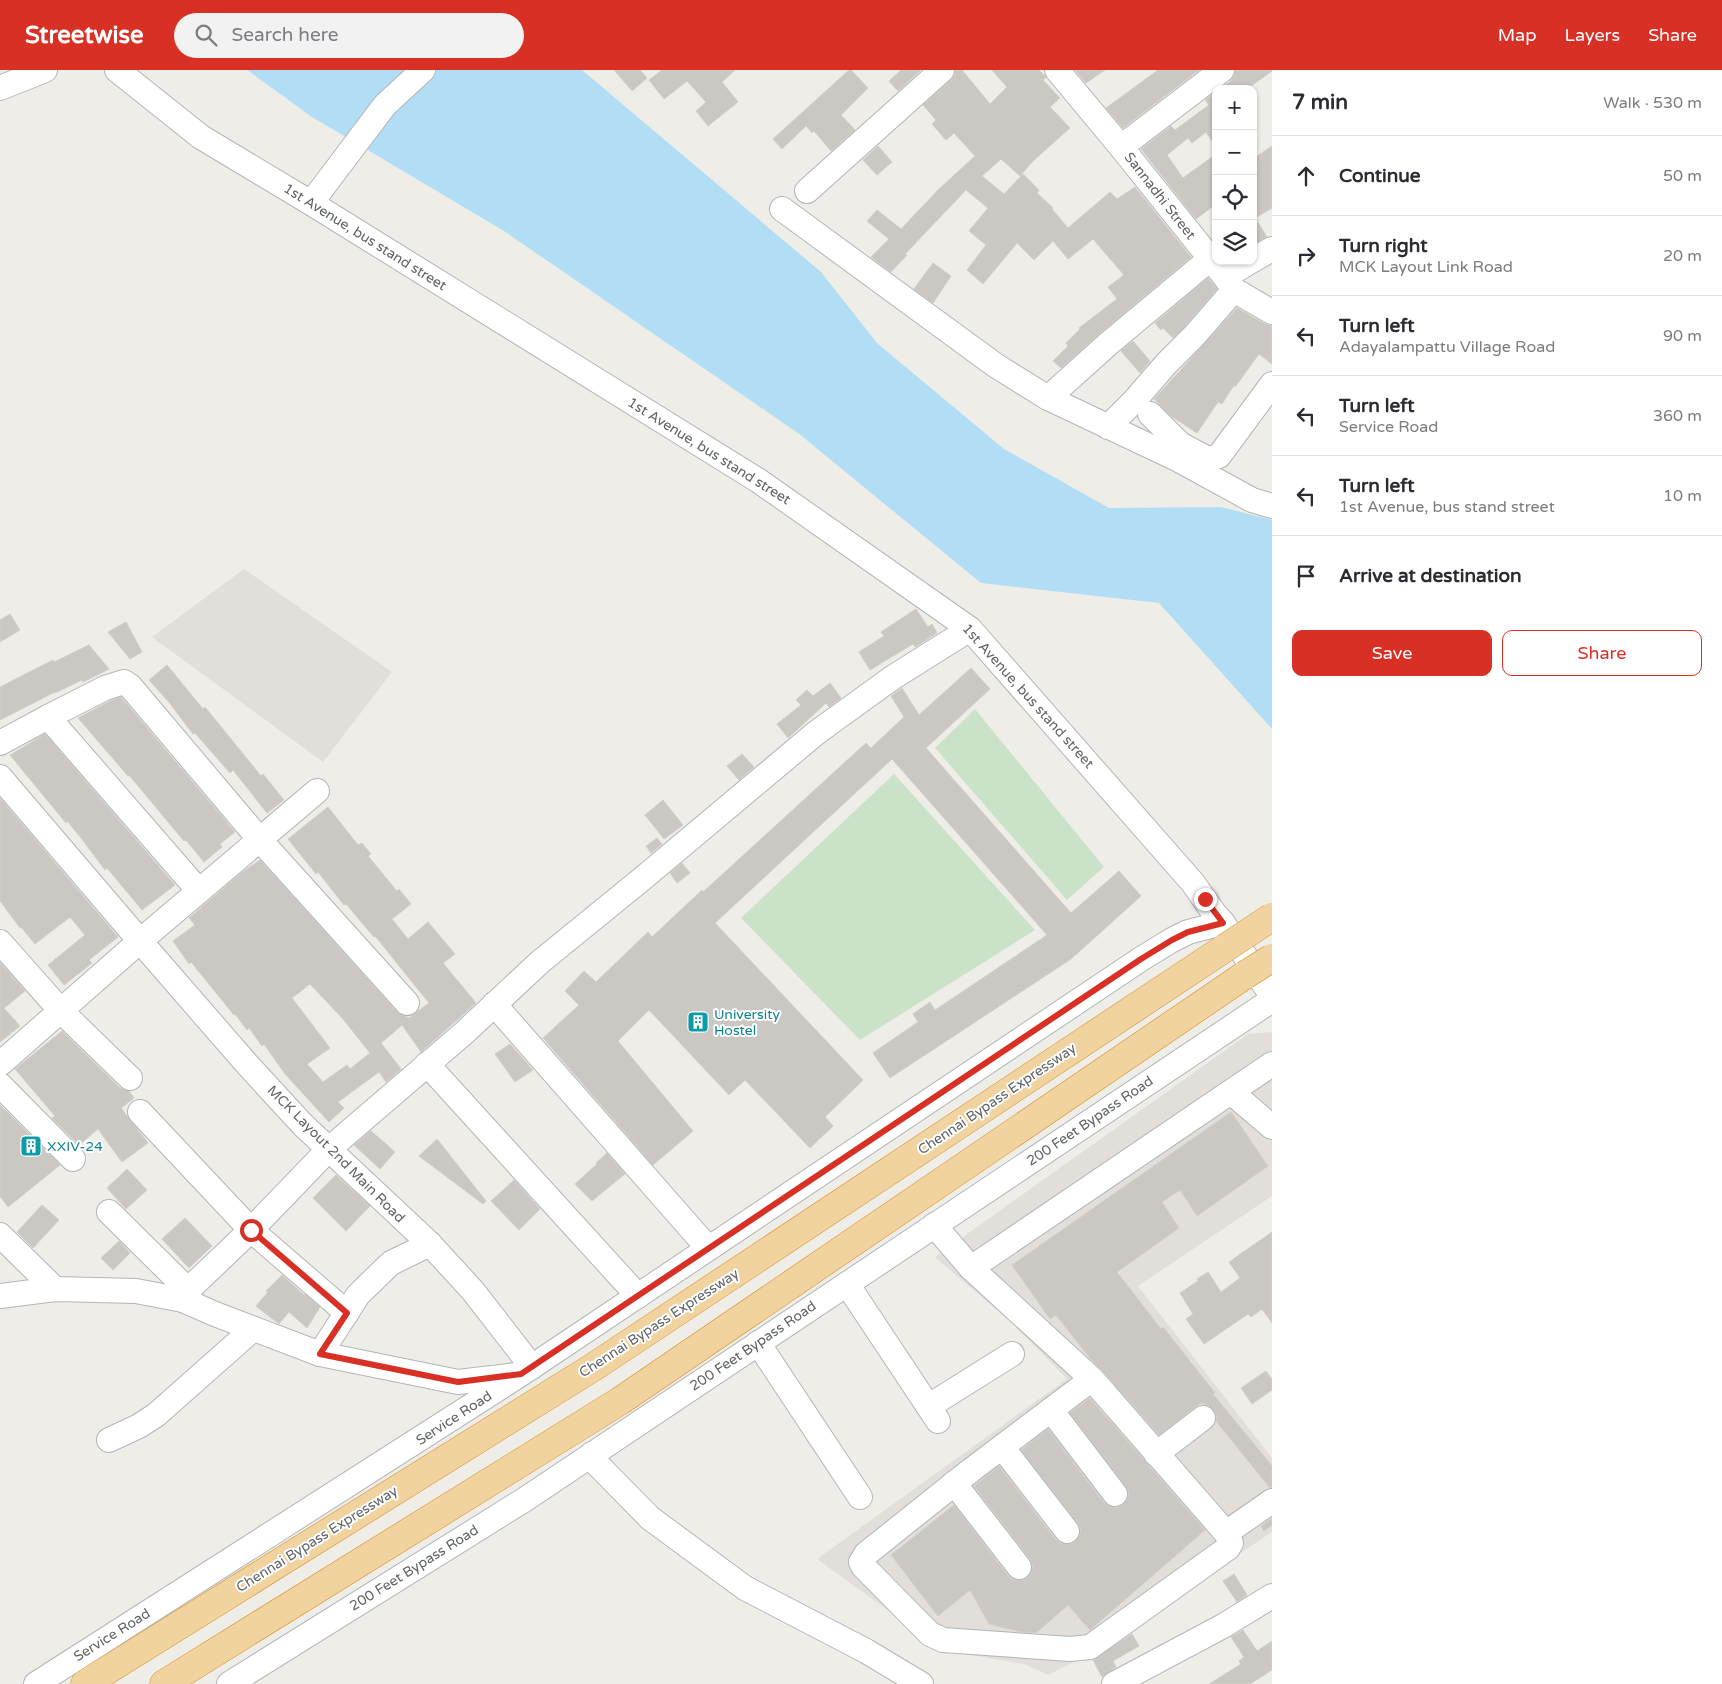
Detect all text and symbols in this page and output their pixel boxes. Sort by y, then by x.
search box [174,13,524,58]
text: Streetwise [25,21,144,50]
icon: search [192,21,220,49]
text: Search here [232,24,338,46]
text: Map [1498,24,1537,46]
text: Layers [1565,24,1620,46]
text: Share [1648,24,1697,46]
map controls [1212,85,1257,265]
button: + [1212,85,1257,130]
text: 7 min [1292,90,1348,115]
text: Walk · 530 m [1603,93,1702,113]
button: − [1212,130,1257,175]
street label: Sannadhi Street [1121,149,1200,243]
icon: ahead [1292,162,1320,190]
text: Continue [1339,165,1421,187]
text: 50 m [1663,166,1702,186]
button: locate [1212,175,1257,220]
street label: 1st Avenue, bus stand street [280,180,450,295]
button: layers [1212,220,1257,265]
text: Turn right [1339,235,1427,257]
icon: right [1292,242,1320,270]
text: 20 m [1663,246,1702,266]
text: MCK Layout Link Road [1339,257,1513,277]
text: Turn left [1339,315,1415,337]
icon: left [1292,322,1320,350]
text: 90 m [1663,326,1702,346]
text: Adayalampattu Village Road [1339,337,1555,357]
street label: 1st Avenue, bus stand street [624,394,794,509]
text: Turn left [1339,395,1415,417]
icon: left [1292,402,1320,430]
text: 360 m [1653,406,1702,426]
text: Service Road [1339,417,1438,437]
text: Turn left [1339,475,1415,497]
icon: left [1292,482,1320,510]
text: 10 m [1663,486,1702,506]
text: 1st Avenue, bus stand street [1339,497,1555,517]
icon: arrive [1292,562,1320,590]
text: Arrive at destination [1339,565,1522,587]
street label: 1st Avenue, bus stand street [959,620,1098,772]
button: Save [1292,630,1492,676]
button: Share [1502,630,1702,676]
route end [1194,888,1217,911]
place label: University Hostel [714,1006,780,1039]
building icon: University Hostel [686,1010,710,1034]
street label: Chennai Bypass Expressway [915,1039,1080,1158]
street label: 200 Feet Bypass Road [1024,1072,1156,1170]
street label: MCK Layout 2nd Main Road [264,1082,408,1226]
building icon: XXIV-24 [19,1134,43,1158]
place label: XXIV-24 [47,1138,103,1155]
route start [240,1219,263,1242]
street label: Chennai Bypass Expressway [576,1265,742,1381]
street label: 200 Feet Bypass Road [687,1297,819,1395]
street label: Service Road [413,1387,495,1449]
street label: Chennai Bypass Expressway [233,1482,401,1596]
street label: 200 Feet Bypass Road [346,1521,482,1615]
street label: Service Road [71,1605,153,1665]

